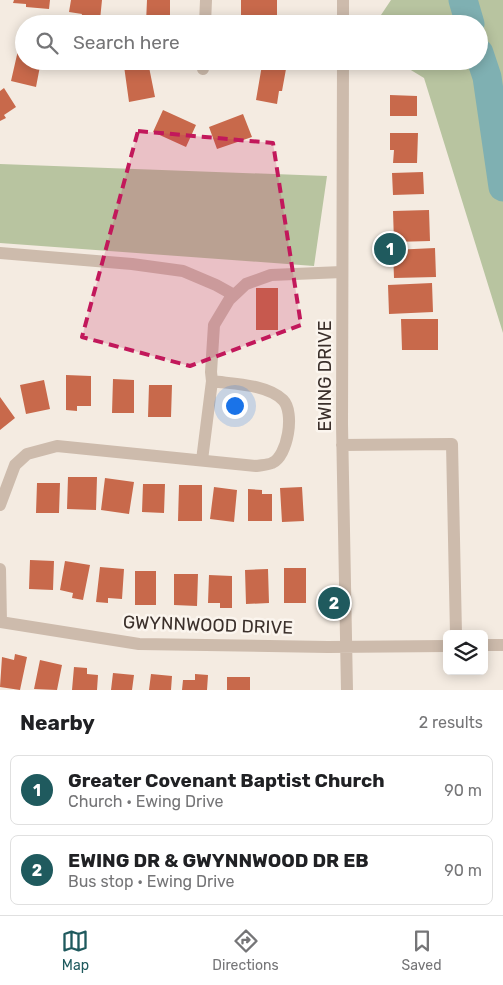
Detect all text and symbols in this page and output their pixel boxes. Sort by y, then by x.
search box [15,15,488,70]
icon: search [33,29,61,57]
text: Search here [73,31,180,54]
pin: 1 [374,230,406,268]
street label: EWING DRIVE [314,320,336,432]
your location [222,393,248,419]
pin: 2 [318,584,350,622]
street label: GWYNNWOOD DRIVE [122,611,294,639]
map controls [443,630,488,675]
button: layers [443,630,488,675]
text: Nearby [20,710,95,735]
text: 2 results [419,713,483,732]
text: Greater Covenant Baptist Church [68,769,385,792]
text: 1 [33,781,41,800]
text: 90 m [444,781,482,800]
text: Church · Ewing Drive [68,792,224,811]
text: EWING DR & GWYNNWOOD DR EB [68,849,369,872]
text: 2 [32,861,42,880]
text: 90 m [444,861,482,880]
text: Bus stop · Ewing Drive [68,872,235,891]
tab: Map [61,927,89,974]
tab: Directions [212,927,279,974]
tab: Saved [402,927,442,974]

